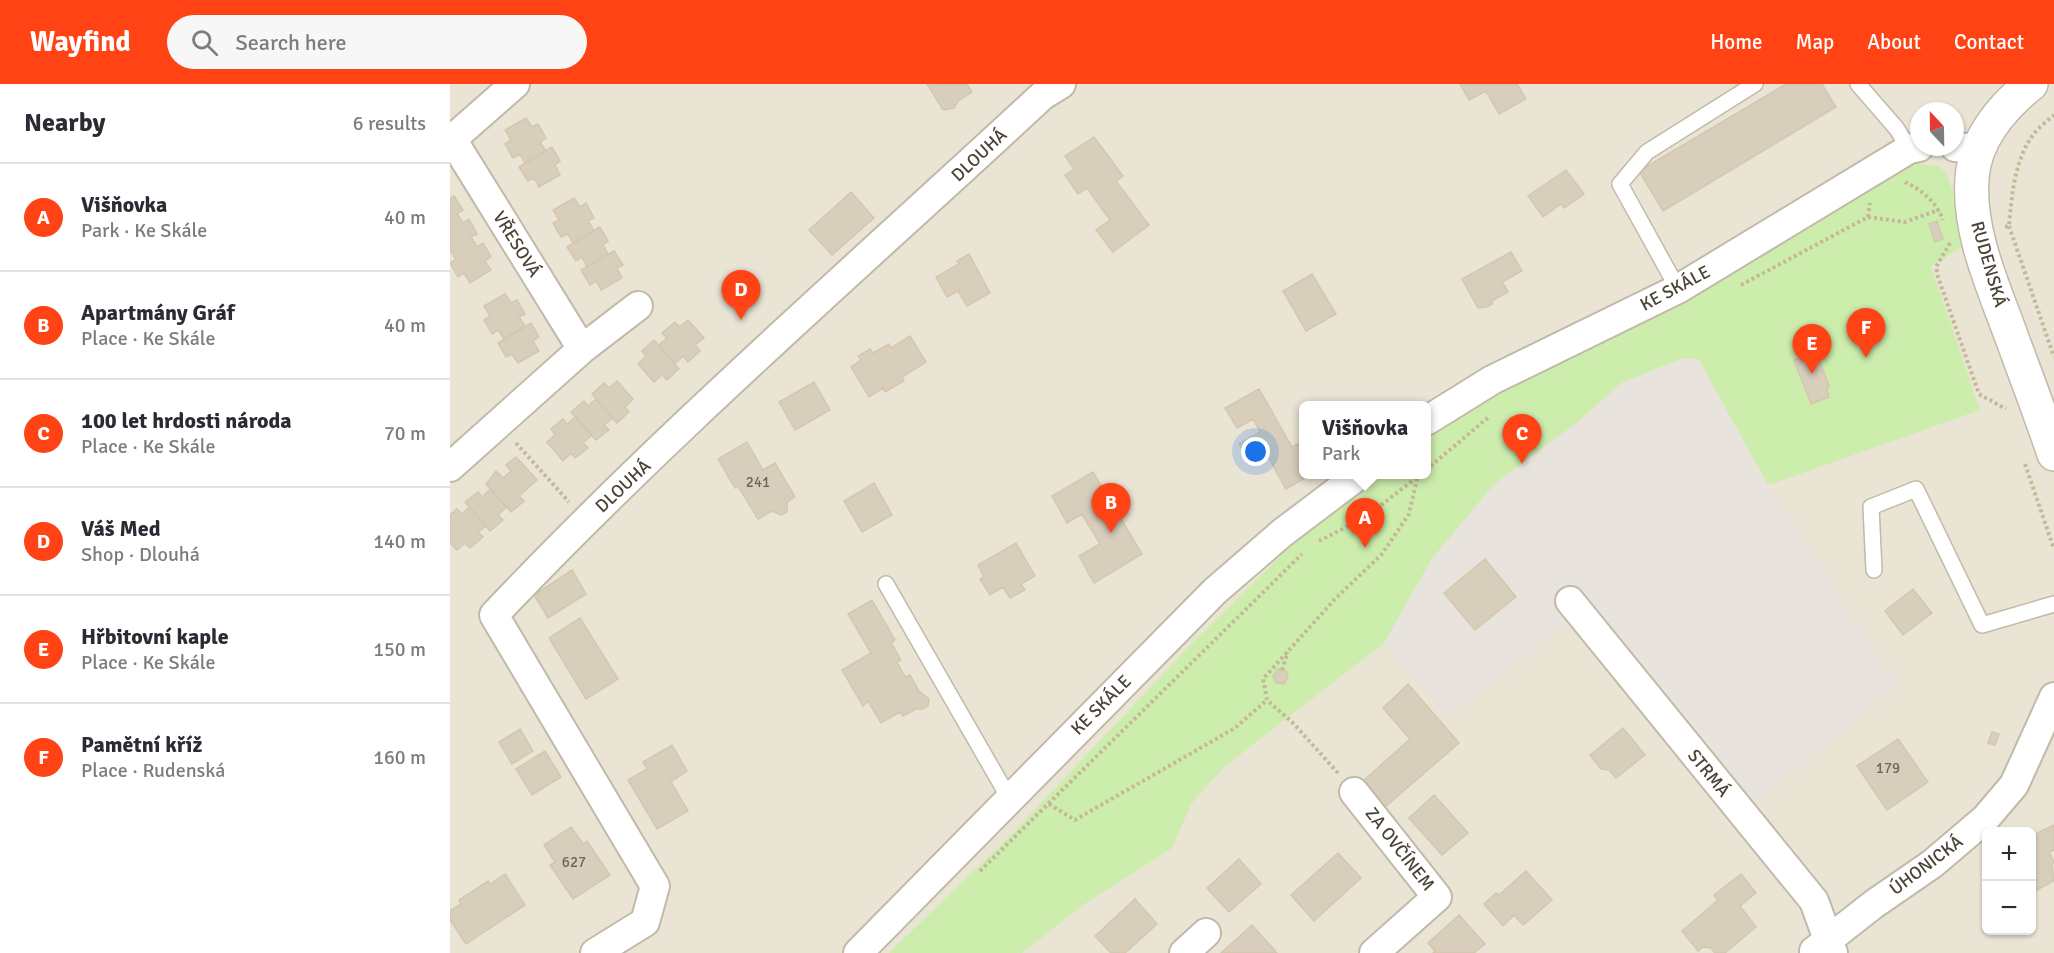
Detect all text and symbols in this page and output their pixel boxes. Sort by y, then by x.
search box [167,15,587,69]
text: Wayfind [30,25,131,59]
icon: search [188,26,221,59]
text: Search here [236,29,347,56]
text: Home [1710,29,1763,55]
text: Map [1796,29,1834,55]
text: About [1867,29,1921,55]
text: Contact [1954,29,2024,55]
north arrow [1910,102,1964,156]
text: Nearby [24,107,105,139]
text: 6 results [353,111,426,136]
street label: DLOUHÁ [947,124,1011,186]
text: Višňovka [81,191,167,218]
text: A [37,205,50,230]
text: 40 m [384,205,426,230]
street label: VŘESOVÁ [488,207,546,281]
text: Park · Ke Skále [81,218,207,243]
street label: RUDENSKÁ [1966,218,2012,310]
street label: KE SKÁLE [1636,260,1714,316]
pin: D [722,270,760,320]
text: Apartmány Gráf [81,299,235,326]
pin: F [1846,308,1886,358]
text: B [37,313,50,338]
text: 40 m [384,313,426,338]
pin: E [1792,324,1832,374]
text: Place · Ke Skále [81,326,215,351]
popup [1299,401,1431,479]
text: 100 let hrdosti národa [81,407,292,434]
text: Višňovka [1322,414,1408,441]
pin: C [1502,414,1542,464]
text: C [37,421,50,446]
text: 70 m [384,421,426,446]
text: Place · Ke Skále [81,434,215,459]
your location [1241,437,1270,466]
text: Park [1322,441,1360,466]
street label: DLOUHÁ [591,455,655,517]
house number: 241 [746,473,770,491]
pin: B [1092,484,1130,533]
pin: A [1346,498,1384,548]
text: Váš Med [81,515,161,542]
text: D [37,529,50,554]
text: 140 m [373,529,426,554]
text: Shop · Dlouhá [81,542,200,567]
text: Hřbitovní kaple [81,623,229,650]
text: E [38,637,49,662]
text: 150 m [373,637,426,662]
text: Place · Ke Skále [81,650,215,675]
street label: KE SKÁLE [1066,670,1136,740]
text: Pamětní kříž [81,731,202,758]
text: F [38,745,49,770]
text: 160 m [373,745,426,770]
street label: STRMÁ [1683,745,1735,801]
text: Place · Rudenská [81,758,225,783]
house number: 179 [1876,759,1900,777]
street label: ZA OVČÍNEM [1361,803,1439,895]
map controls [1982,827,2036,935]
button: + [1982,827,2036,881]
street label: ÚHONICKÁ [1885,830,1967,900]
house number: 627 [562,853,586,871]
button: − [1982,881,2036,935]

